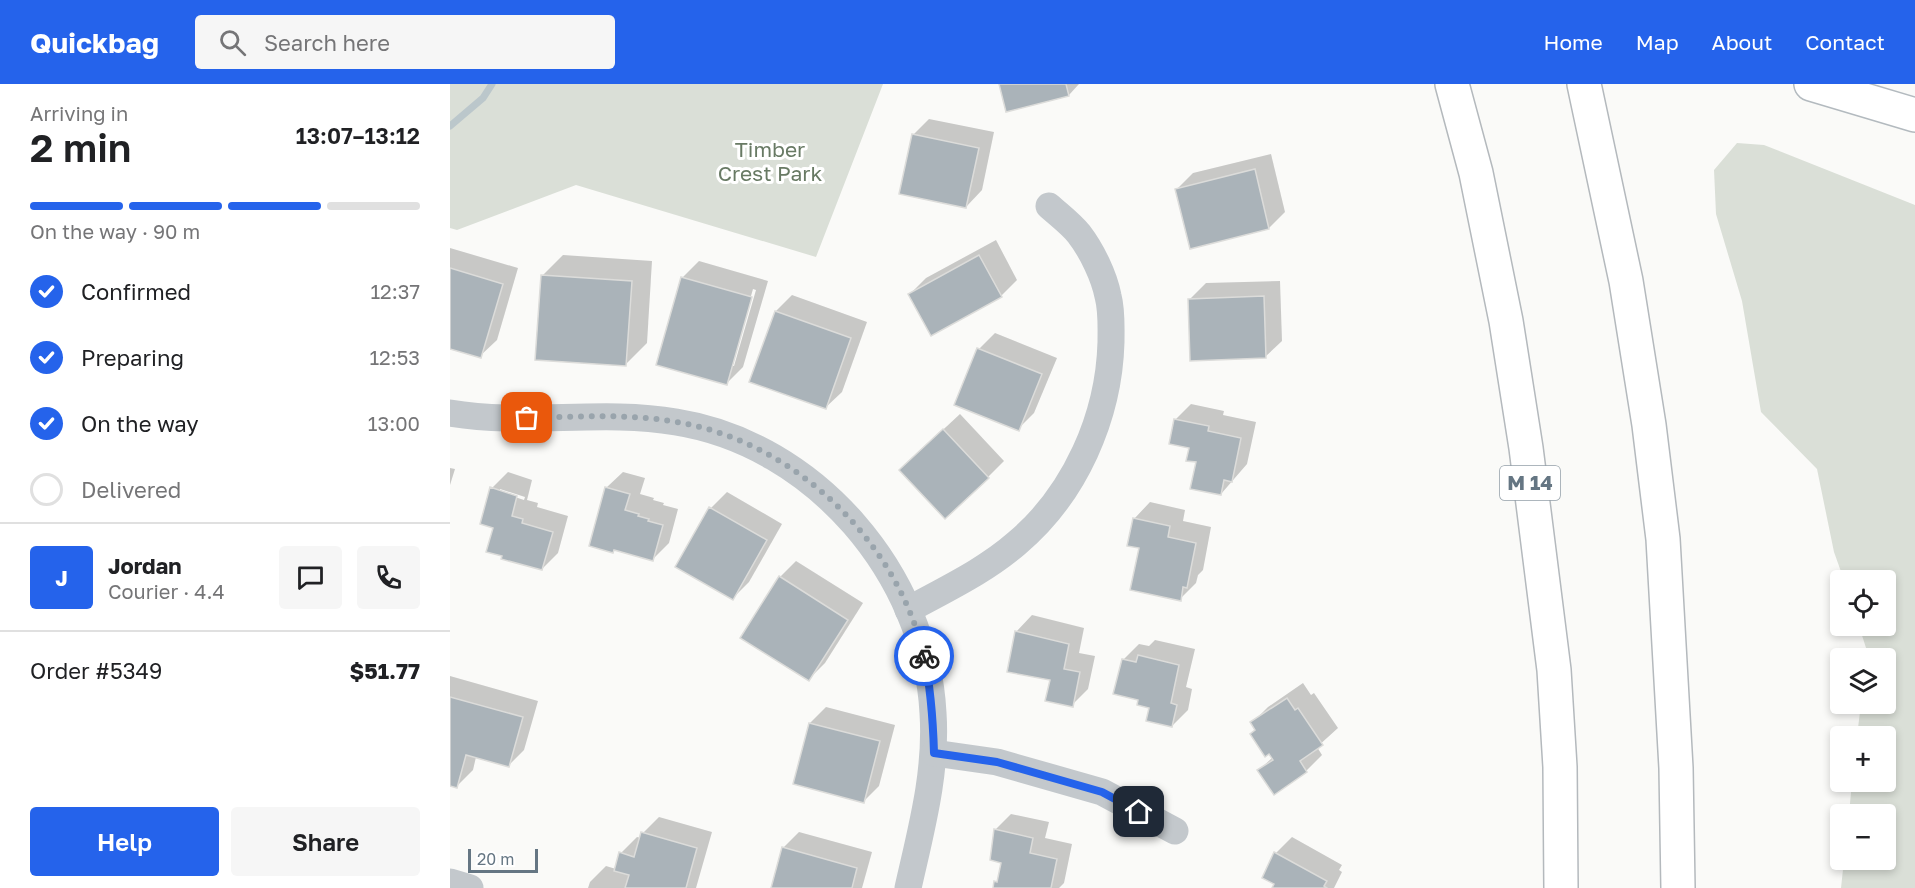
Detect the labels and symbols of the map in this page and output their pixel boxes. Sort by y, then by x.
park label: Timber Crest Park [718,136,822,186]
pin [501,392,552,443]
road number: M 14 [1500,466,1560,500]
courier [894,626,954,686]
pin [1113,786,1164,837]
scale bar [468,846,538,874]

